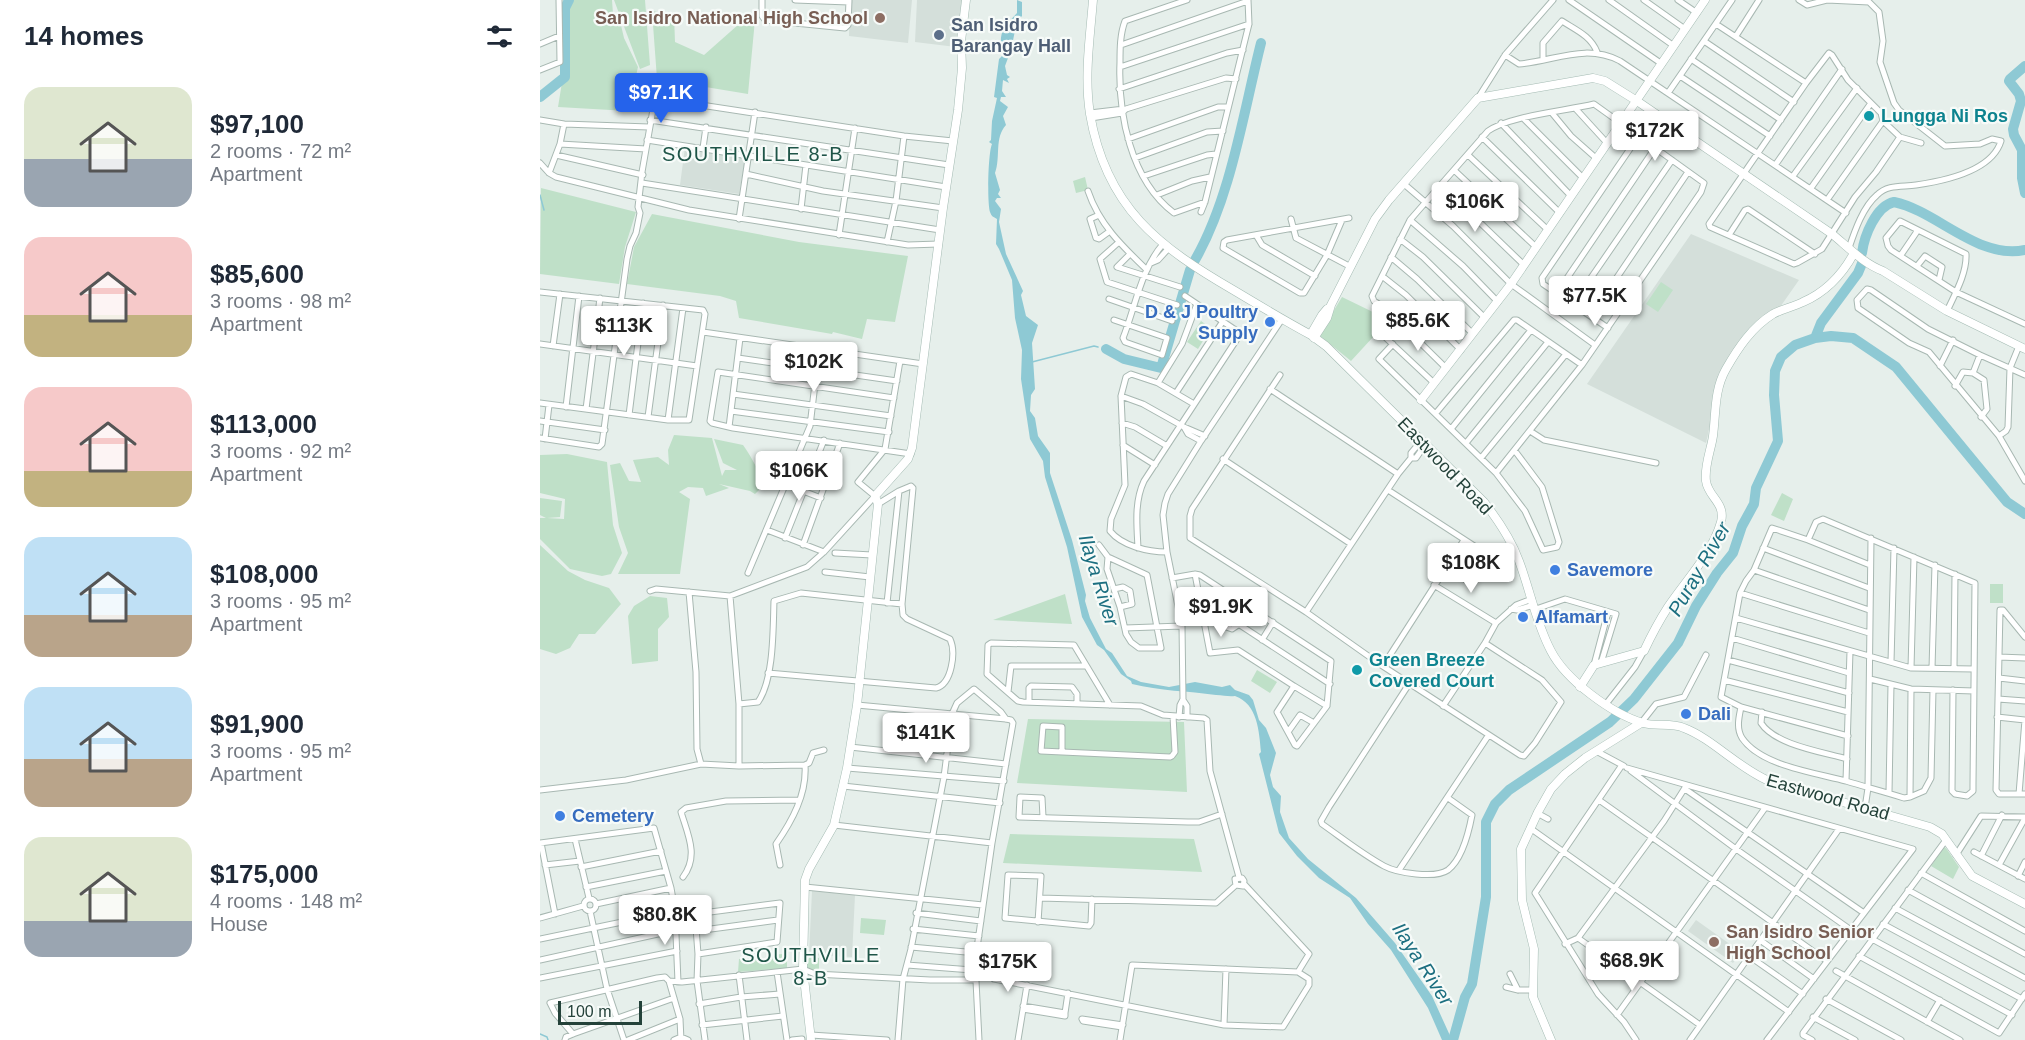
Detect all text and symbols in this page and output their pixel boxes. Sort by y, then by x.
place label: San Isidro National High School [595,8,868,28]
marker: San Isidro National High School [873,11,887,25]
place label: San Isidro Barangay Hall [951,15,1071,56]
icon: filters [483,20,516,53]
text: 14 homes [24,21,144,51]
marker: San Isidro Barangay Hall [932,28,946,42]
pin: $97.1K [612,73,710,124]
text: $97.1K [629,81,693,103]
place label: Lungga Ni Ros [1881,106,2008,126]
text: $97,100 [210,109,304,139]
marker: Lungga Ni Ros [1862,109,1876,123]
icon: home [72,111,144,183]
pin: $172K [1613,111,1697,162]
text: $172K [1626,119,1684,141]
text: 2 rooms · 72 m² [210,140,351,162]
district label: SOUTHVILLE 8-B [662,143,844,165]
text: Apartment [210,163,302,185]
pin: $106K [1433,182,1517,233]
text: $106K [1446,190,1504,212]
text: $85,600 [210,259,304,289]
icon: home [72,261,144,333]
pin: $77.5K [1546,276,1644,327]
text: $77.5K [1563,284,1627,306]
text: 3 rooms · 98 m² [210,290,351,312]
pin: $85.6K [1369,301,1467,352]
place label: D & J Poultry Supply [1145,302,1258,343]
pin: $113K [582,306,666,357]
text: $85.6K [1386,309,1450,331]
text: Apartment [210,313,302,335]
text: $113K [595,314,653,336]
marker: D & J Poultry Supply [1263,315,1277,329]
pin: $102K [772,342,856,393]
text: $102K [785,350,843,372]
text: $113,000 [210,409,317,439]
icon: home [72,411,144,483]
street label: Eastwood Road [1394,413,1496,519]
text: 3 rooms · 92 m² [210,440,351,462]
pin: $106K [757,451,841,502]
text: $106K [770,459,828,481]
text: Apartment [210,463,302,485]
water label: Puray River [1663,517,1735,620]
water label: Ilaya River [1075,532,1124,630]
pin: $108K [1429,543,1513,594]
text: $108K [1442,551,1500,573]
text: $108,000 [210,559,318,589]
place label: Savemore [1567,560,1653,580]
icon: home [72,561,144,633]
marker: Savemore [1548,563,1562,577]
pin: $91.9K [1172,587,1270,638]
text: 3 rooms · 95 m² [210,590,351,612]
text: $91.9K [1189,595,1253,617]
place label: Alfamart [1535,607,1608,627]
marker: Alfamart [1516,610,1530,624]
text: Apartment [210,613,302,635]
place label: Green Breeze Covered Court [1369,650,1494,691]
marker: Green Breeze Covered Court [1350,663,1364,677]
place label: Dali [1698,704,1731,724]
marker: Dali [1679,707,1693,721]
text: $91,900 [210,709,304,739]
icon: home [72,711,144,783]
pin: $141K [884,713,968,764]
text: $141K [897,721,955,743]
text: 3 rooms · 95 m² [210,740,351,762]
text: Apartment [210,763,302,785]
street label: Eastwood Road [1764,770,1892,824]
place label: Cemetery [572,806,654,826]
marker: Cemetery [553,809,567,823]
text: $175,000 [210,859,318,889]
icon: home [72,861,144,933]
text: 4 rooms · 148 m² [210,890,362,912]
pin: $80.8K [616,895,714,946]
text: $80.8K [633,903,697,925]
text: House [210,913,268,935]
water label: Ilaya River [1388,918,1459,1011]
place label: San Isidro Senior High School [1726,922,1874,963]
marker: San Isidro Senior High School [1707,935,1721,949]
pin: $68.9K [1583,941,1681,992]
pin: $175K [966,942,1050,993]
district label: SOUTHVILLE 8-B [741,944,881,989]
text: $68.9K [1600,949,1664,971]
text: $175K [979,950,1037,972]
scale bar [558,998,642,1026]
text: 100 m [567,1003,611,1020]

